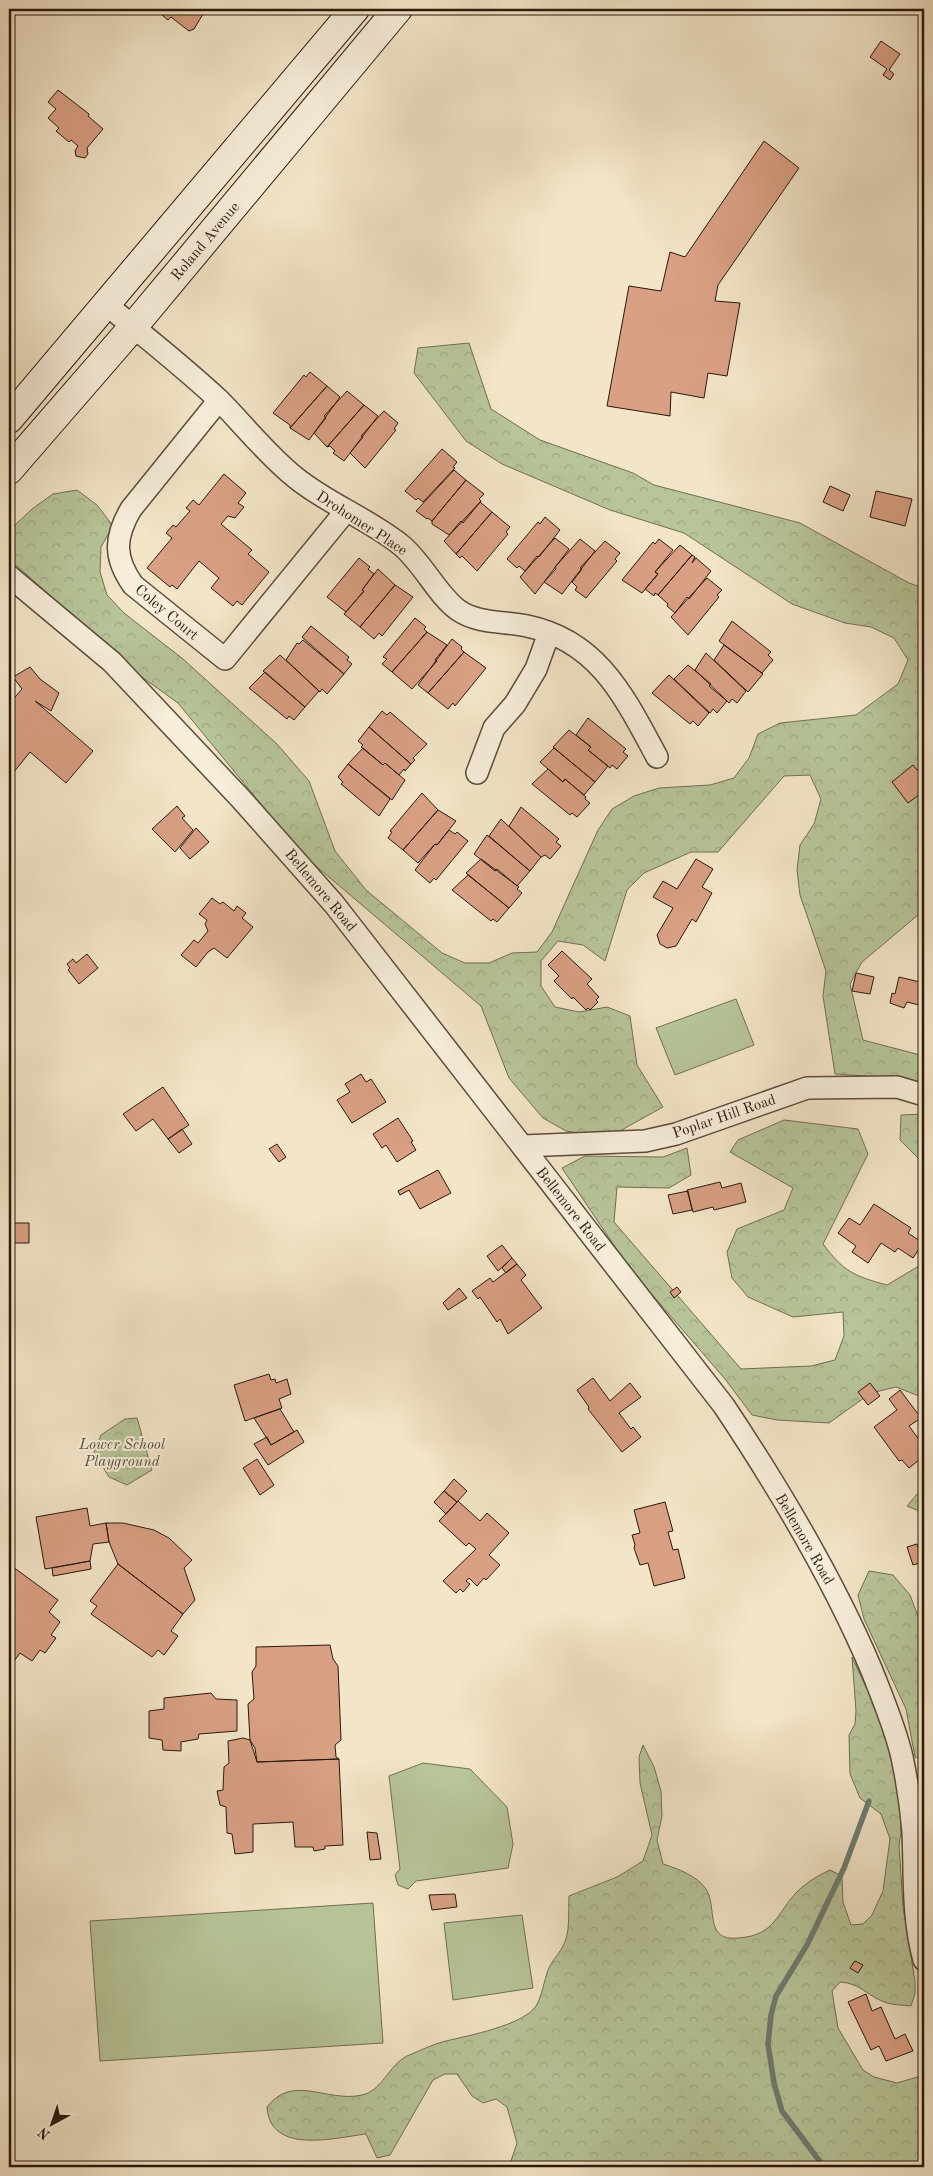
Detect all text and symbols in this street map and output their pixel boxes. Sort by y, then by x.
street label: Roland Avenue [169,200,243,284]
street label: Drohomer Place [313,489,409,559]
street label: Coley Court [132,582,201,644]
street label: Bellemore Road [281,847,359,935]
street label: Poplar Hill Road [671,1093,778,1142]
street label: Bellemore Road [532,1165,607,1255]
park label: Lower School Playground [78,1438,166,1470]
street label: Bellemore Road [772,1492,836,1588]
north arrow [28,2098,78,2148]
text: N [35,2124,53,2142]

